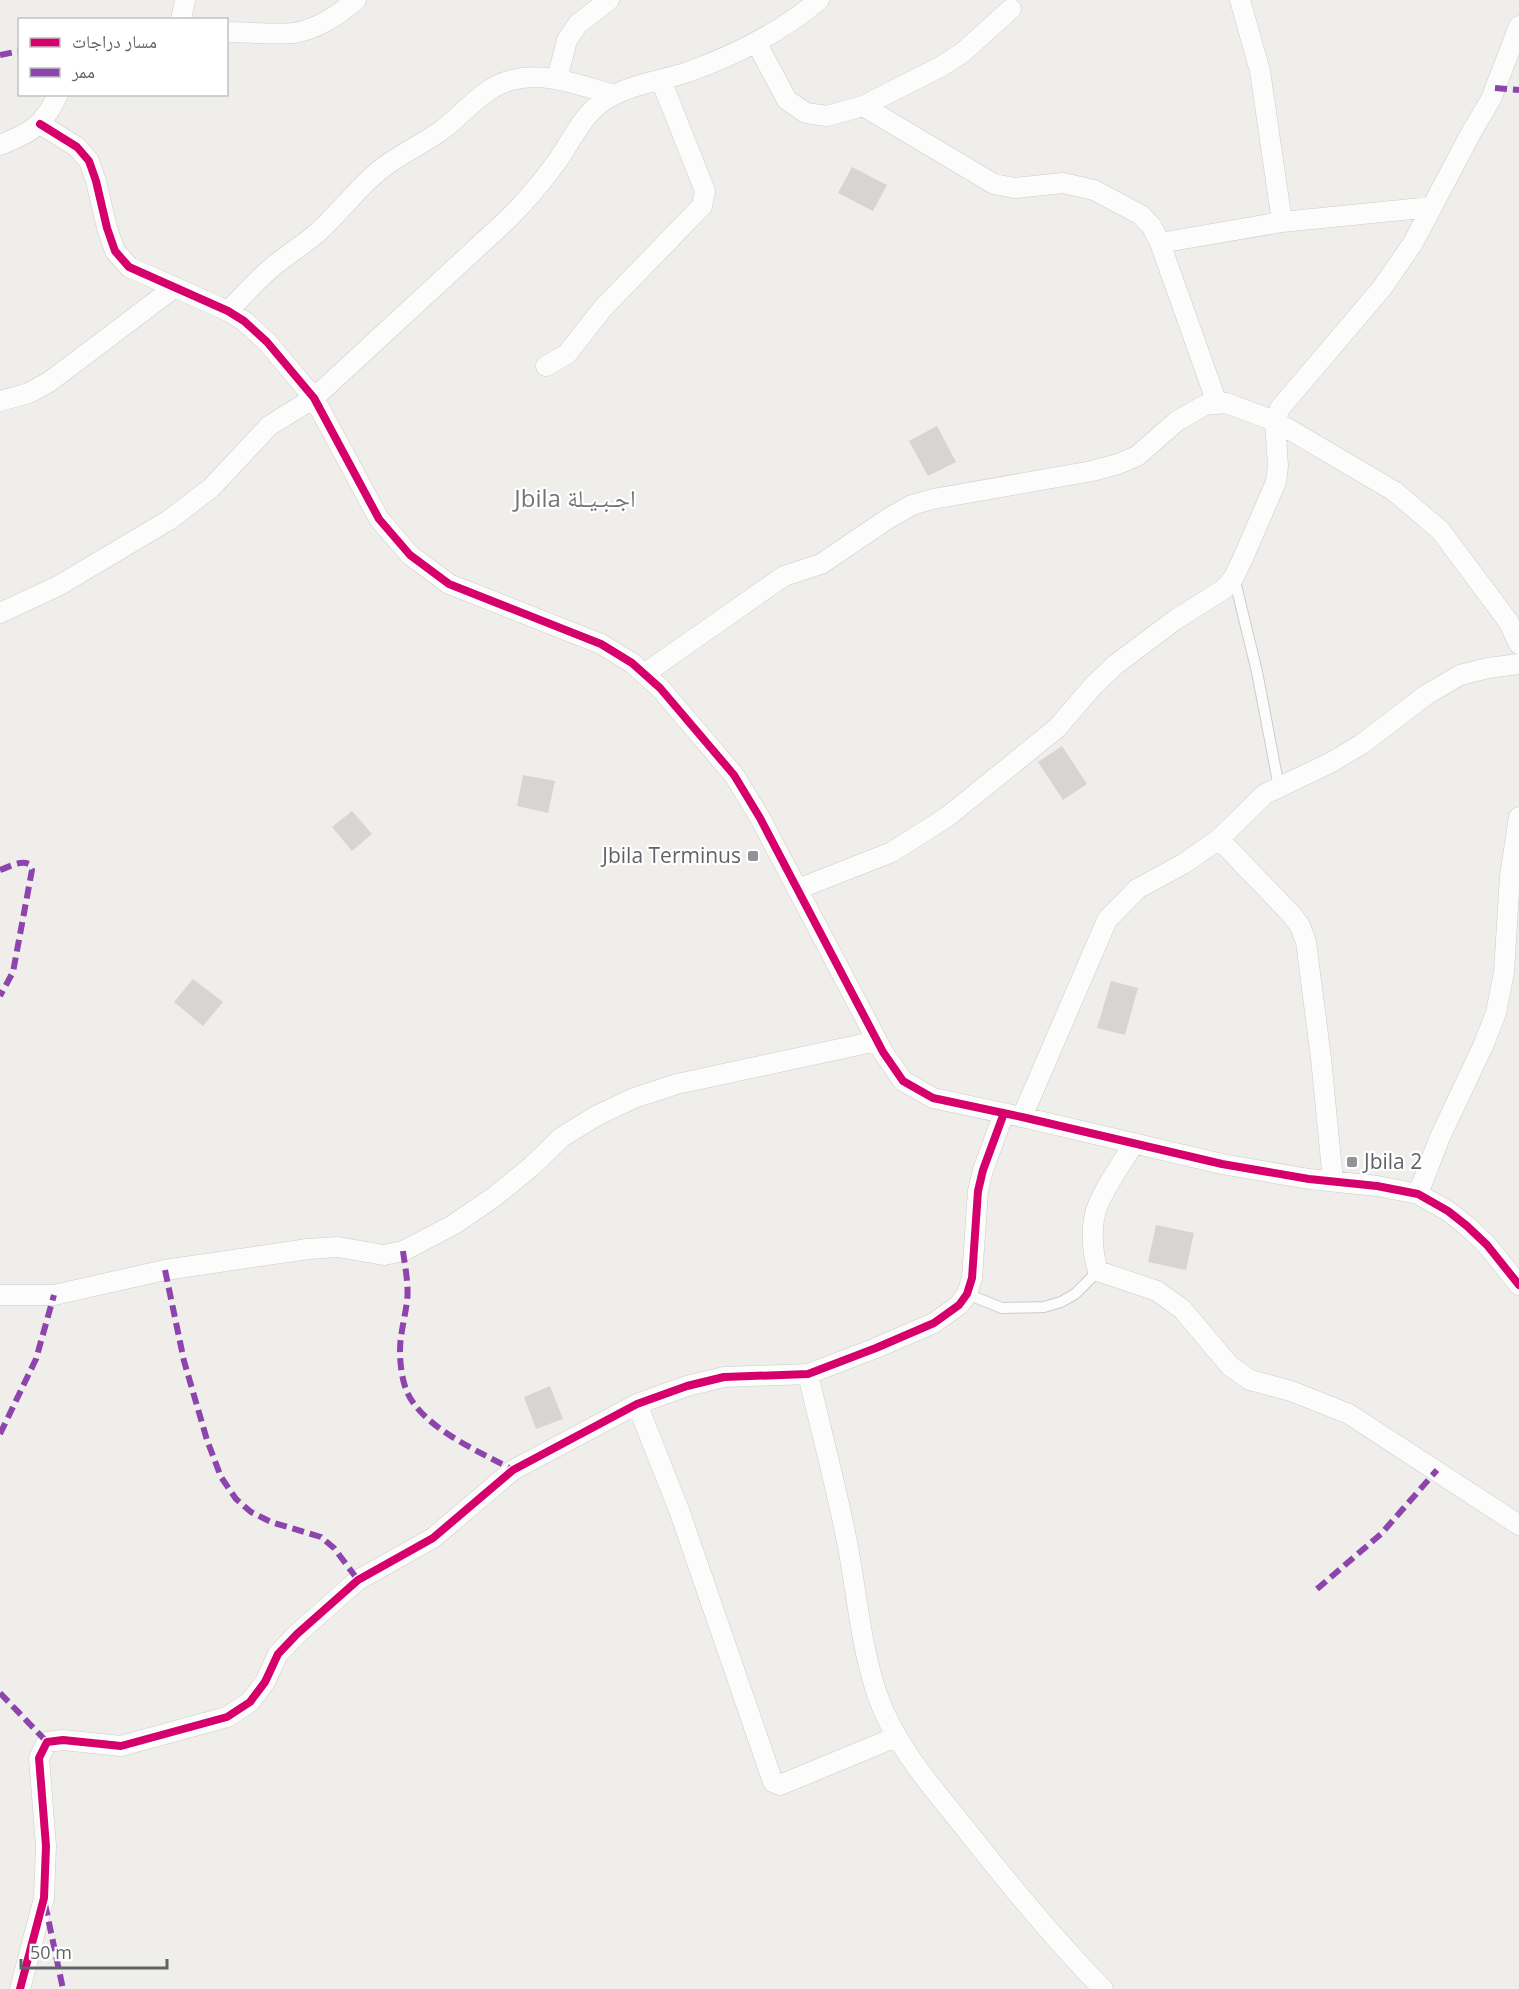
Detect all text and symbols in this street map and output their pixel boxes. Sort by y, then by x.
legend [18,18,228,96]
text: مسار دراجات [72,29,157,53]
text: ممر [71,59,95,83]
district label: Jbila اجـبـيـلة [512,481,636,514]
place label: Jbila Terminus [600,841,741,869]
marker: Jbila Terminus [746,849,760,863]
place label: Jbila 2 [1362,1147,1422,1175]
marker: Jbila 2 [1345,1155,1359,1169]
scale bar [21,1932,166,1970]
text: 50 m [30,1940,72,1964]

